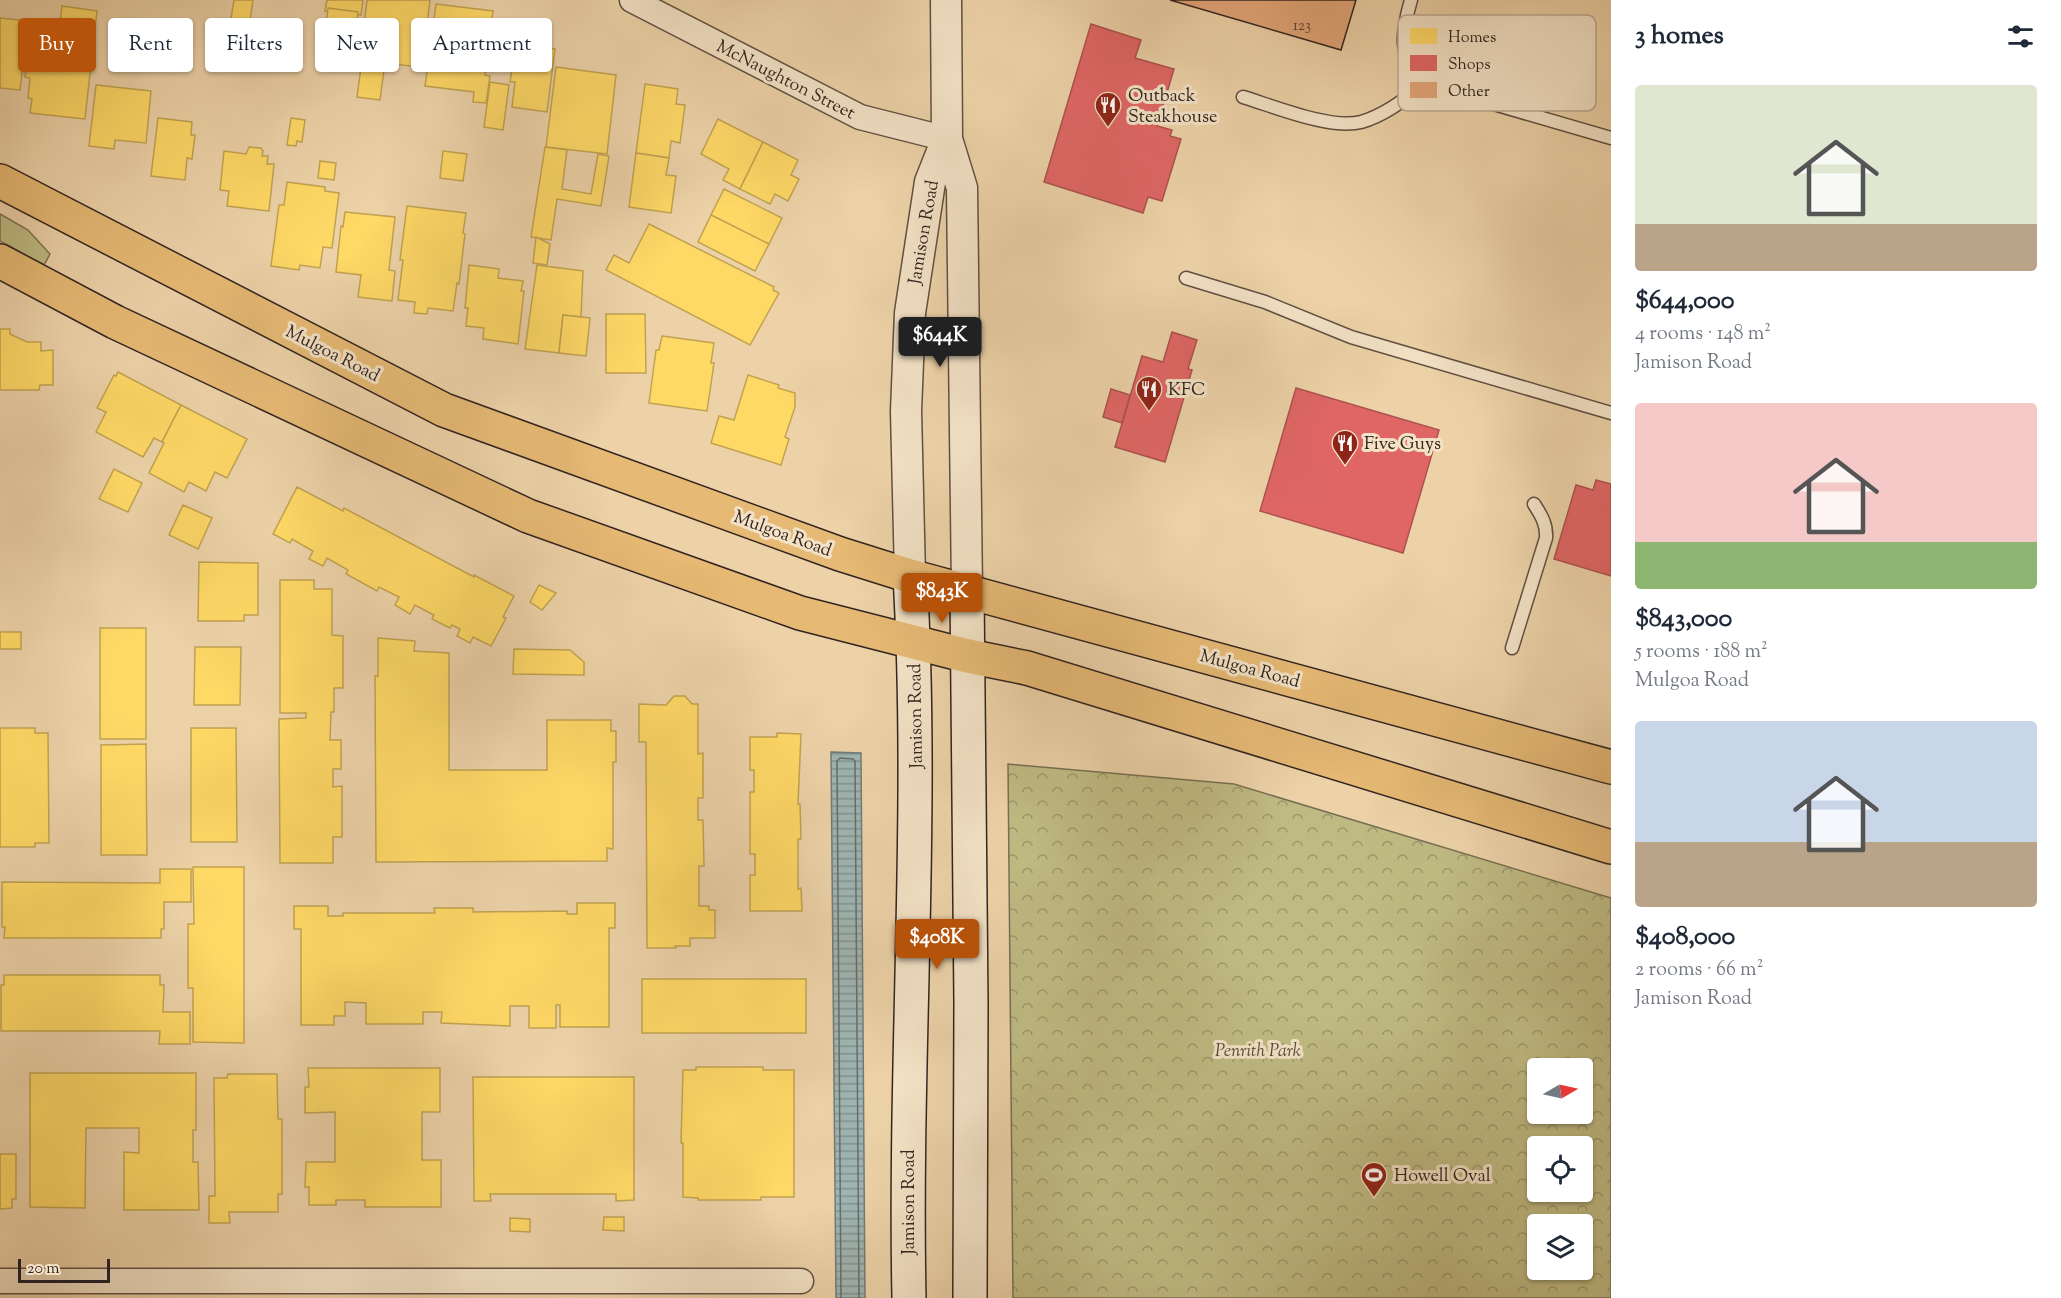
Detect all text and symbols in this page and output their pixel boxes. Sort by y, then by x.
legend [1398,15,1596,111]
house number: 123 [1293,16,1311,37]
chip: Buy [18,18,96,72]
chip: Rent [108,18,193,72]
chip: Filters [205,18,303,72]
chip: New [315,18,399,72]
chip: Apartment [411,18,552,72]
text: 3 homes [1635,18,1724,55]
icon: filters [2004,20,2037,53]
text: Homes [1448,27,1496,50]
street label: McNaughton Street [711,34,859,127]
text: Shops [1448,54,1491,77]
text: Other [1448,81,1490,104]
place label: Outback Steakhouse [1128,84,1217,131]
restaurant icon: Outback Steakhouse [1093,90,1123,128]
icon: home [1782,124,1890,232]
street label: Jamison Road [903,178,947,287]
text: $644,000 [1635,283,1735,320]
pin: $644K [898,317,982,368]
street label: Mulgoa Road [280,320,384,390]
text: 4 rooms · 148 m² [1635,320,1771,349]
text: $644K [913,322,967,351]
text: Jamison Road [1635,349,1752,378]
restaurant icon: KFC [1134,374,1164,412]
place label: KFC [1168,378,1206,404]
restaurant icon: Five Guys [1330,428,1360,466]
place label: Five Guys [1364,432,1441,458]
icon: home [1782,442,1890,550]
street label: Mulgoa Road [730,505,835,565]
pin: $843K [900,573,984,624]
text: $843K [915,578,969,607]
text: $843,000 [1635,601,1732,638]
text: 5 rooms · 188 m² [1635,638,1768,667]
street label: Mulgoa Road [1197,644,1302,696]
street label: Jamison Road [903,663,931,770]
text: Mulgoa Road [1635,667,1749,696]
icon: home [1782,760,1890,868]
pin: $408K [895,919,979,970]
text: $408,000 [1635,919,1735,956]
text: $408K [909,924,965,953]
text: 2 rooms · 66 m² [1635,956,1763,985]
text: Jamison Road [1635,985,1752,1014]
park label: Penrith Park [1215,1039,1301,1065]
north arrow [1527,1058,1593,1124]
map controls [1527,1058,1593,1280]
button: locate [1527,1136,1593,1202]
street label: Jamison Road [897,1149,923,1256]
sports icon: Howell Oval [1359,1160,1389,1198]
place label: Howell Oval [1394,1164,1491,1190]
button: layers [1527,1214,1593,1280]
scale bar [18,1256,110,1284]
text: 20 m [27,1258,60,1281]

